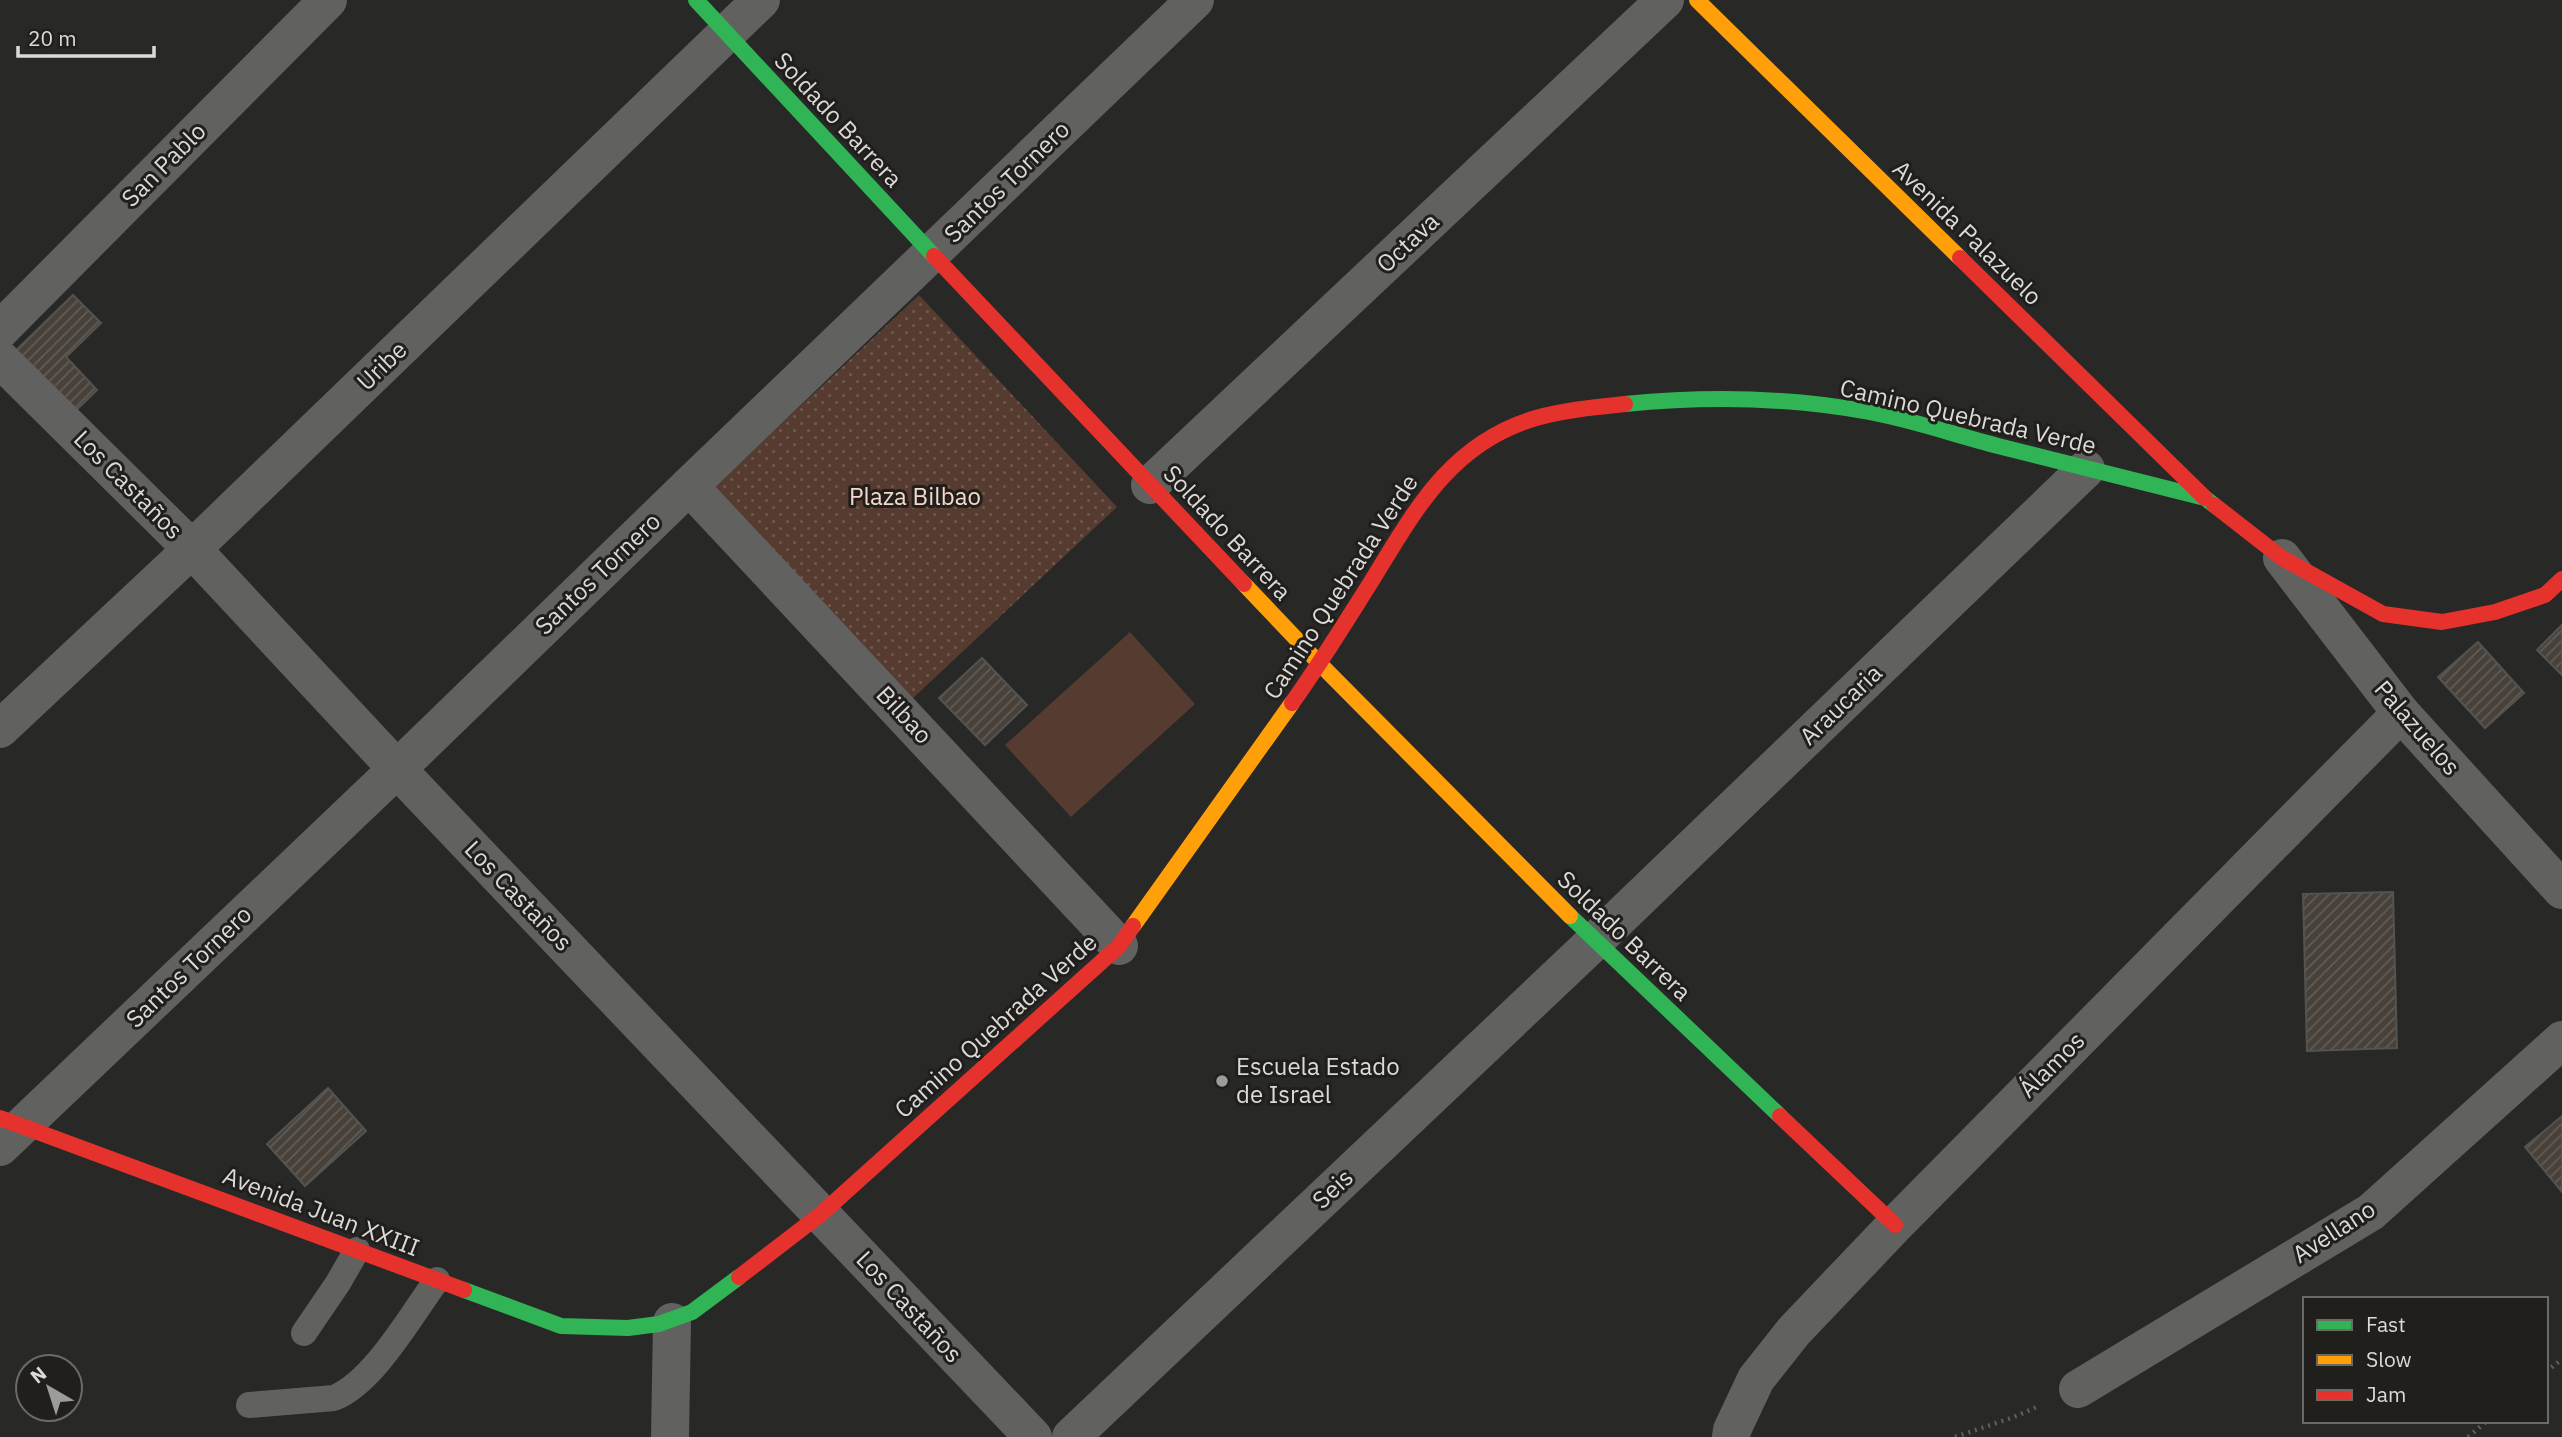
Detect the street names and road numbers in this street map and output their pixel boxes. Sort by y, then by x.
street label: Soldado Barrera [768,45,910,194]
street label: Santos Tornero [937,113,1076,249]
street label: San Pablo [114,115,212,213]
street label: Avenida Palazuelo [1886,153,2049,312]
street label: Octava [1369,205,1446,279]
street label: Uribe [349,334,413,397]
street label: Camino Quebrada Verde [1837,371,2099,461]
street label: Los Castaños [67,423,190,546]
street label: Soldado Barrera [1157,458,1299,607]
street label: Camino Quebrada Verde [1255,468,1425,705]
street label: Santos Tornero [528,505,667,641]
street label: Araucaria [1792,657,1889,752]
street label: Palazuelos [2368,673,2468,782]
street label: Bilbao [870,678,940,750]
street label: Los Castaños [458,833,579,957]
street label: Soldado Barrera [1551,863,1699,1007]
street label: Santos Tornero [119,898,258,1034]
street label: Camino Quebrada Verde [887,926,1103,1125]
street label: Álamos [2011,1024,2091,1104]
street label: Avenida Juan XXIII [219,1159,424,1263]
street label: Seis [1305,1161,1360,1215]
street label: Avellano [2286,1193,2381,1270]
street label: Los Castaños [850,1244,970,1369]

